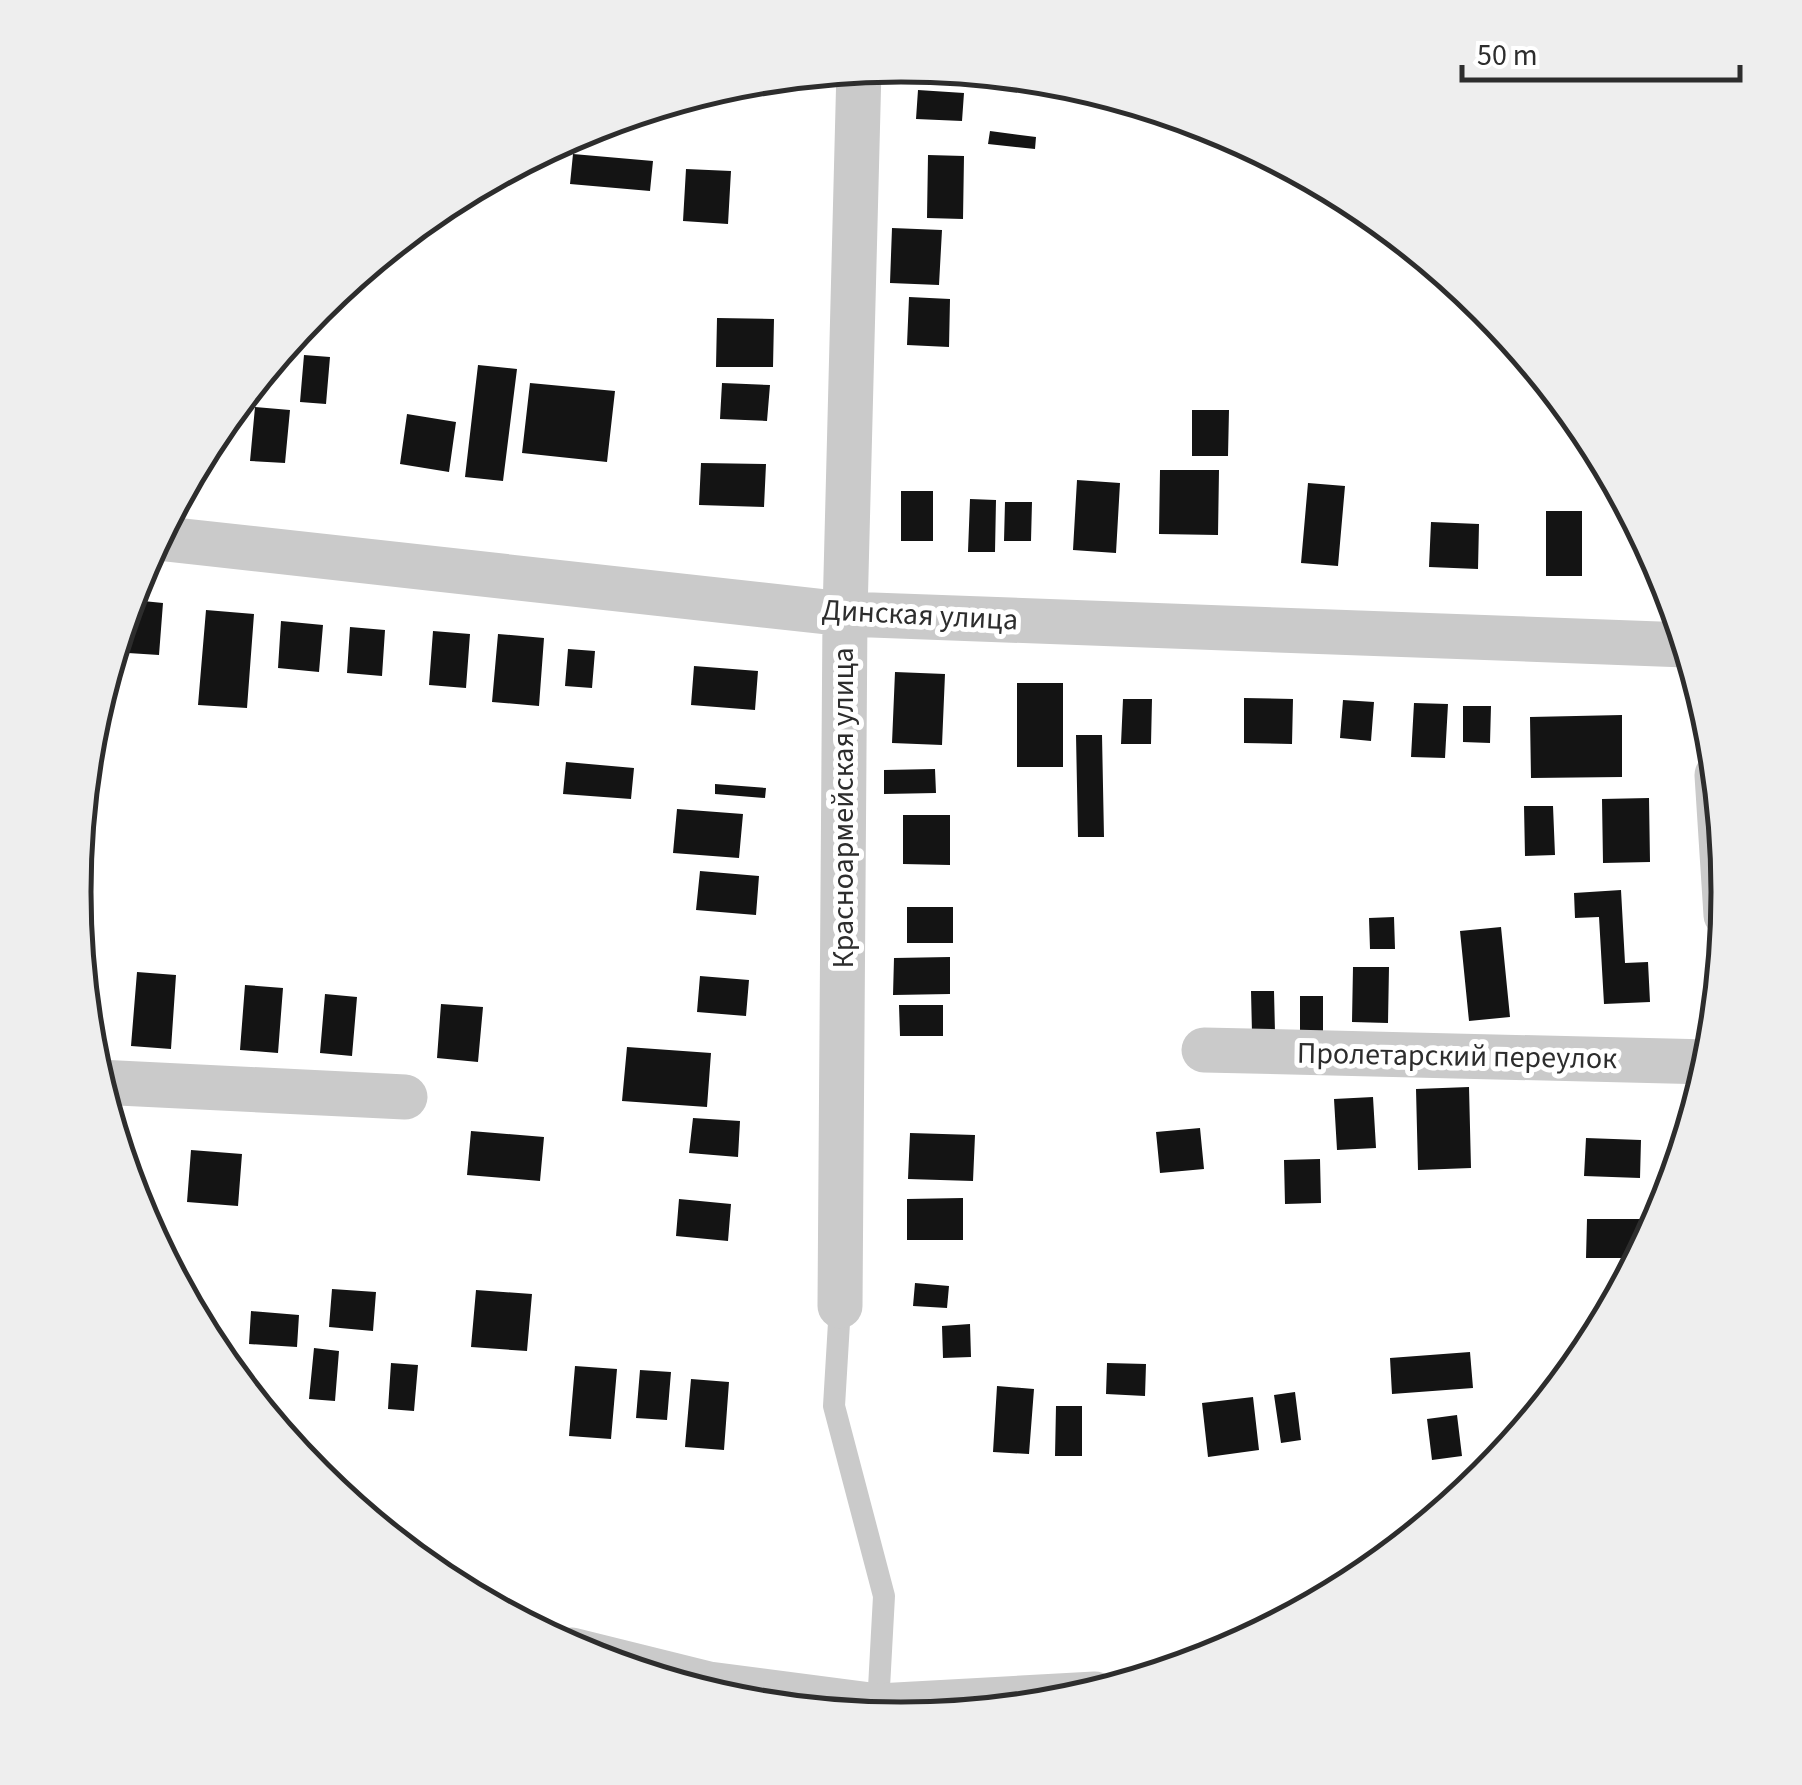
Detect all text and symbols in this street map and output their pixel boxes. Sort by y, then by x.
scale bar [1462,20,1740,82]
text: 50 m [1477,34,1538,77]
street label: Динская улица [821,588,1019,642]
street label: Красноармейская улица [822,647,865,969]
street label: Пролетарский переулок [1297,1032,1618,1080]

